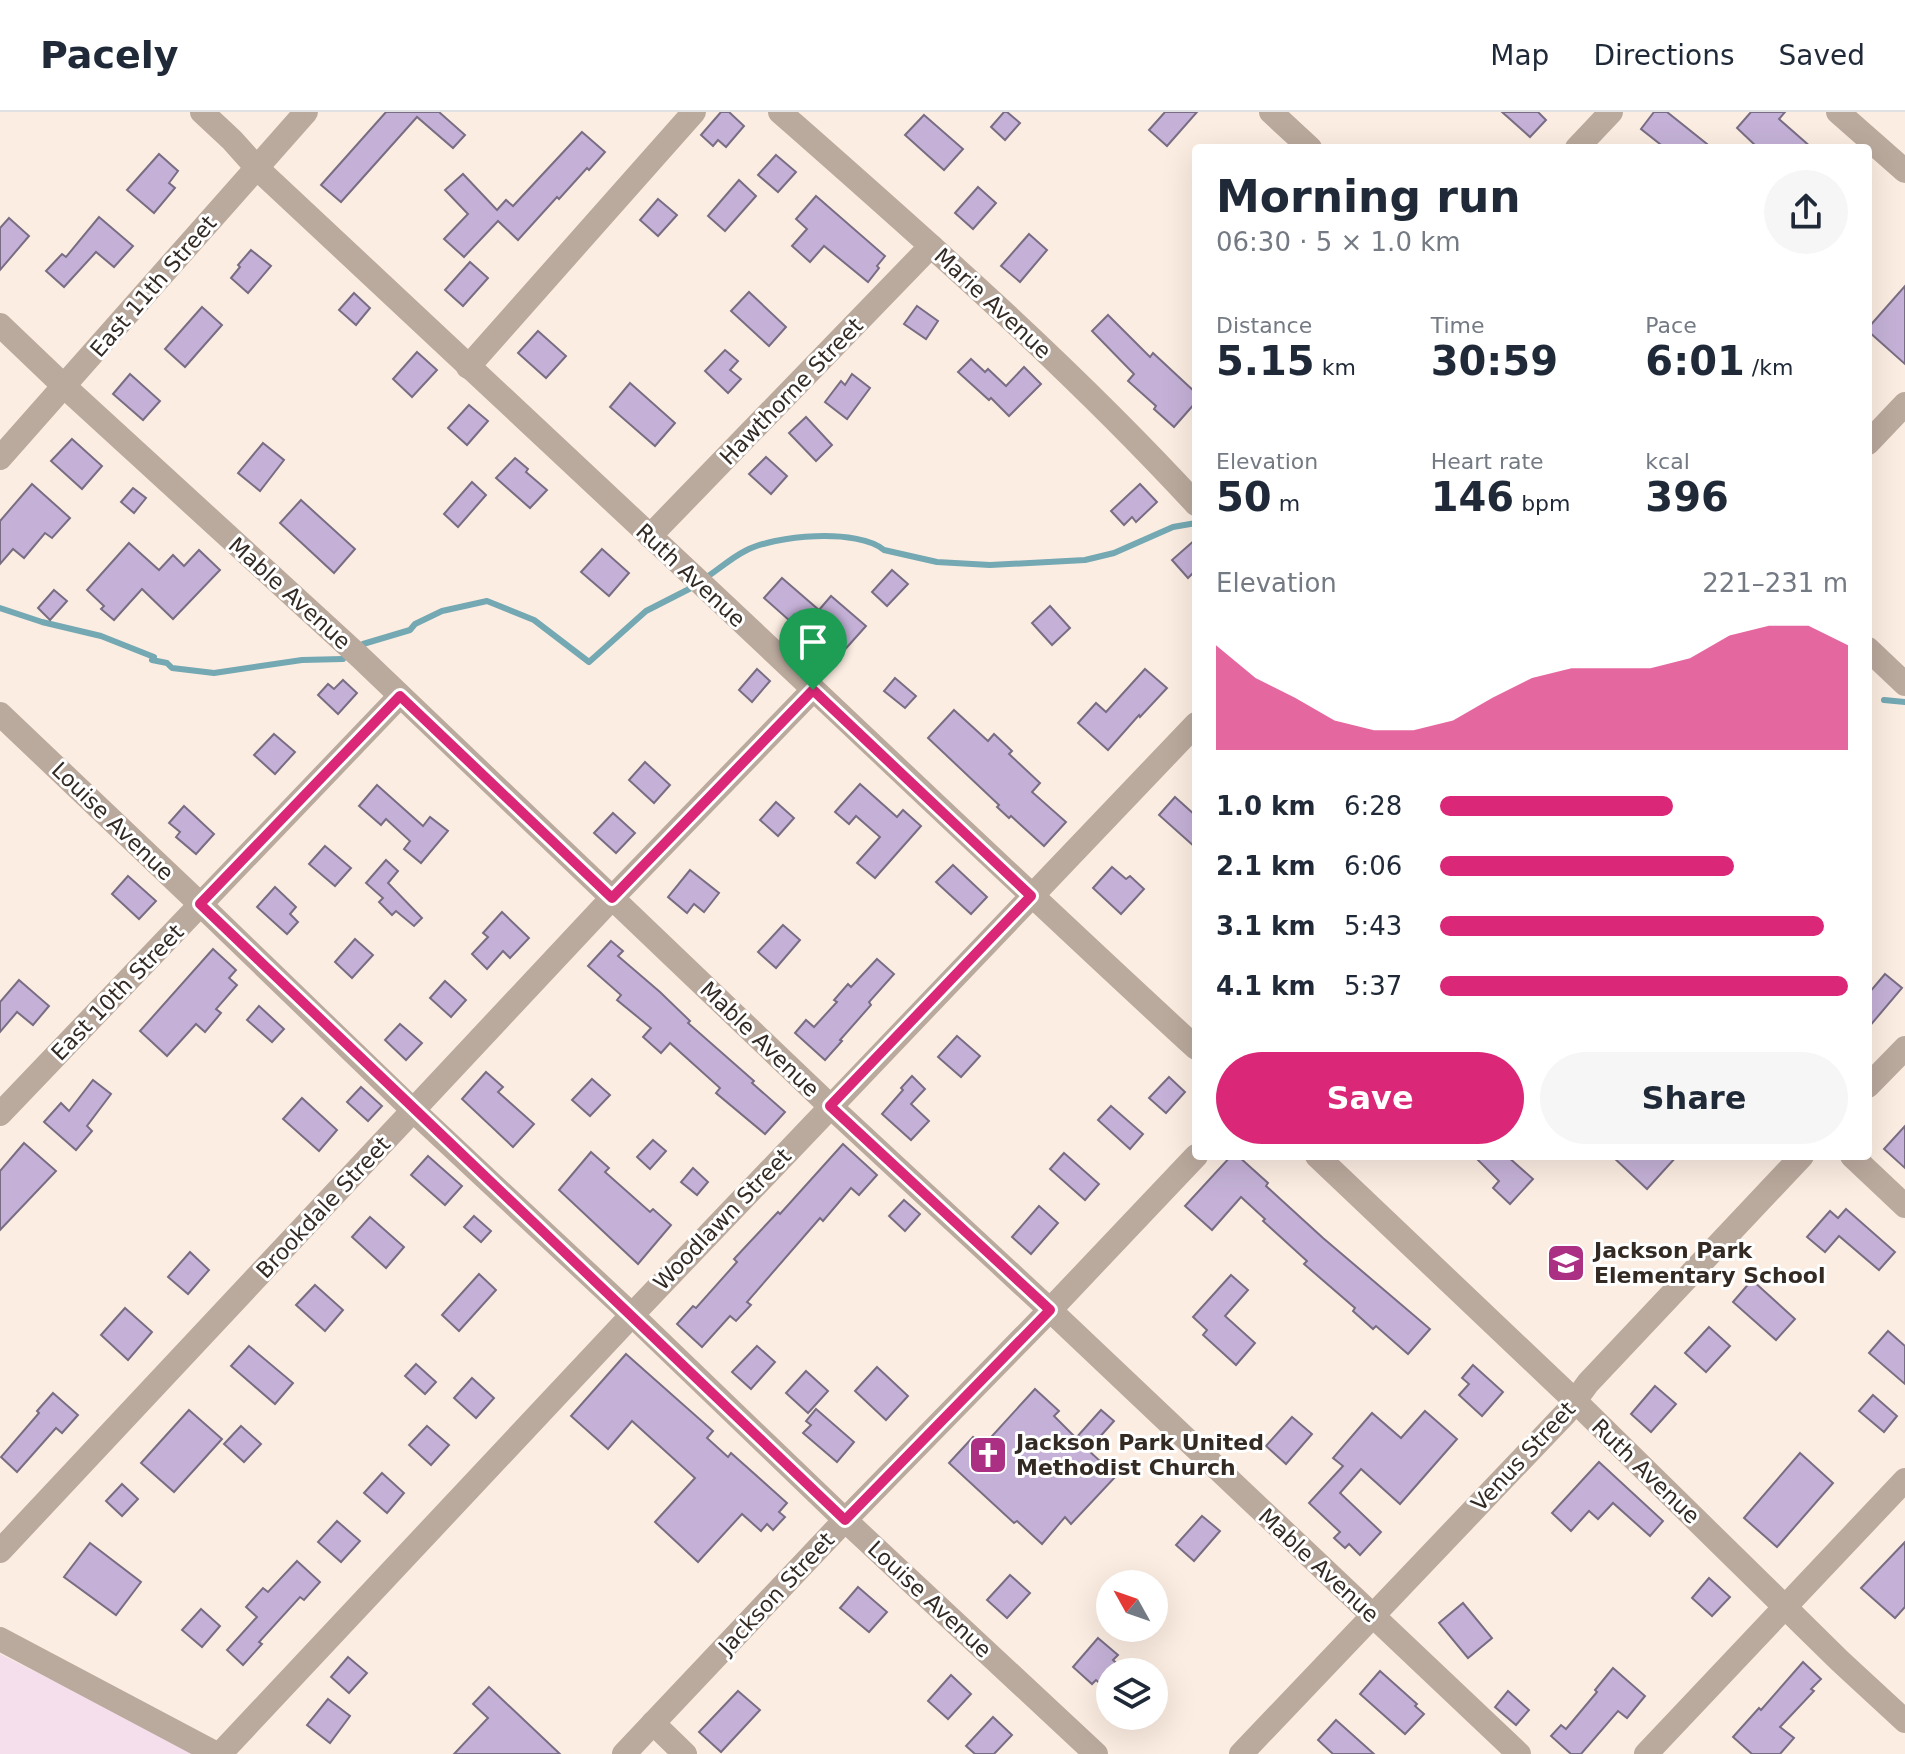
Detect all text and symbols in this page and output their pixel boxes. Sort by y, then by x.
text: Pacely [40,33,179,77]
text: Map [1490,39,1549,72]
text: Directions [1593,39,1734,72]
text: Saved [1778,39,1865,72]
button: share [1764,170,1848,254]
text: Morning run [1216,171,1521,222]
street label: East 11th Street [85,210,222,362]
text: 06:30 · 5 × 1.0 km [1216,227,1461,257]
street label: Marie Avenue [929,243,1056,364]
street label: Hawthorne Street [715,313,868,470]
text: Distance [1216,313,1312,338]
text: Time [1431,313,1485,338]
text: Pace [1645,313,1697,338]
text: 5.15 [1216,338,1315,384]
text: 30:59 [1431,338,1558,384]
text: 6:01 [1645,338,1745,384]
text: km [1315,355,1356,380]
text: /km [1745,355,1793,380]
text: Elevation [1216,449,1318,474]
text: Heart rate [1431,449,1544,474]
text: kcal [1645,449,1690,474]
text: 50 [1216,474,1272,520]
text: 146 [1431,474,1514,520]
text: 396 [1645,474,1729,520]
text: m [1272,491,1300,516]
text: bpm [1514,491,1571,516]
street label: Ruth Avenue [631,519,750,632]
street label: Mable Avenue [224,532,356,654]
text: Elevation [1216,568,1337,598]
text: 221–231 m [1702,568,1848,598]
pin [779,608,847,690]
icon: arrive [791,620,835,664]
street label: Louise Avenue [47,757,179,886]
text: 1.0 km [1216,791,1316,821]
text: 6:28 [1344,791,1402,821]
text: 2.1 km [1216,851,1316,881]
text: 6:06 [1344,851,1402,881]
text: 3.1 km [1216,911,1316,941]
text: 5:43 [1344,911,1402,941]
street label: East 10th Street [46,919,189,1065]
text: 4.1 km [1216,971,1316,1001]
text: 5:37 [1344,971,1402,1001]
street label: Mable Avenue [695,977,824,1102]
button: Save [1216,1052,1524,1144]
button: Share [1540,1052,1848,1144]
street label: Brookdale Street [251,1131,396,1283]
street label: Woodlawn Street [649,1143,796,1295]
place label: Jackson Park Elementary School [1592,1238,1826,1288]
school or university icon: Jackson Park Elementary School [1545,1242,1587,1284]
street label: Venus Street [1466,1396,1581,1516]
street label: Ruth Avenue [1587,1414,1705,1529]
place label: Jackson Park United Methodist Church [1014,1430,1264,1480]
church icon: Jackson Park United Methodist Church [967,1434,1009,1476]
street label: Mable Avenue [1254,1503,1384,1627]
street label: Jackson Street [712,1527,839,1661]
street label: Louise Avenue [863,1536,996,1663]
north arrow [1096,1570,1168,1642]
map controls [1096,1570,1168,1730]
button: layers [1096,1658,1168,1730]

